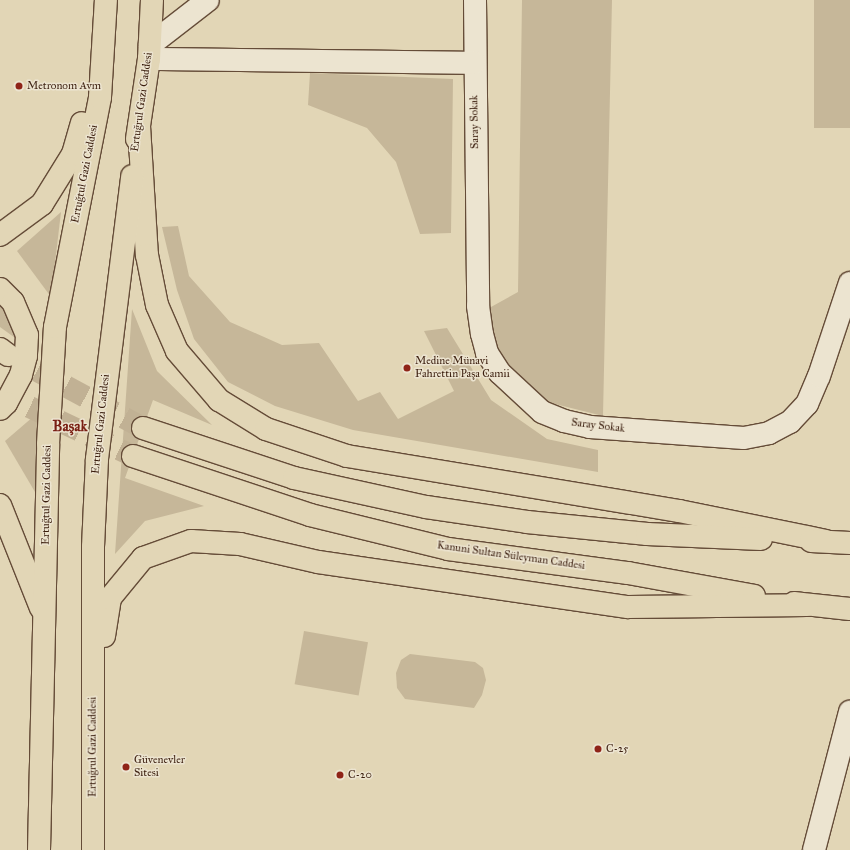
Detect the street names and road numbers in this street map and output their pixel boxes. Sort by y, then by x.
street label: Ertuğrul Gazi Caddesi [128,51,156,153]
street label: Saray Sokak [468,95,482,149]
street label: Ertuğtul Gazi Caddesi [69,124,101,224]
street label: Ertuğrul Gazi Caddesi [89,373,113,475]
street label: Saray Sokak [570,416,626,436]
street label: Ertuğtul Gazi Caddesi [40,445,54,545]
street label: Kanuni Sultan Süleyman Caddesi [436,539,586,573]
street label: Ertuğrul Gazi Caddesi [86,697,100,797]

